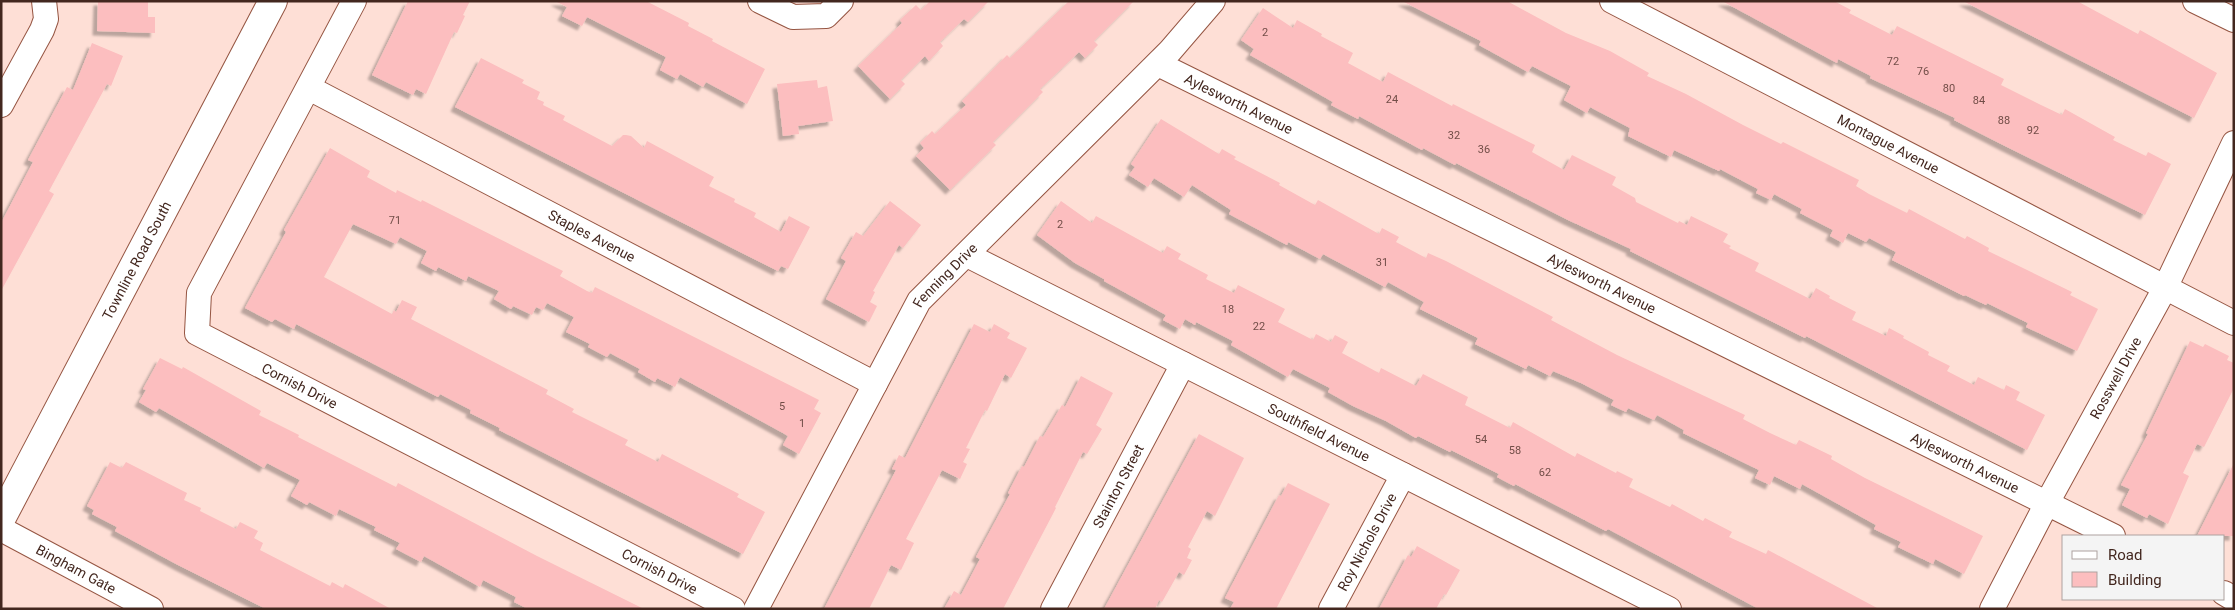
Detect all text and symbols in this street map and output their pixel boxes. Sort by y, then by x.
house number: 2 [1262,26,1268,39]
house number: 72 [1887,55,1899,68]
house number: 76 [1917,65,1929,78]
street label: Aylesworth Avenue [1182,70,1295,137]
house number: 80 [1943,82,1955,95]
house number: 24 [1386,93,1398,106]
house number: 84 [1973,94,1985,107]
street label: Montague Avenue [1835,111,1942,177]
house number: 88 [1998,114,2010,127]
house number: 92 [2027,124,2039,137]
house number: 32 [1448,129,1460,142]
house number: 36 [1478,143,1490,156]
street label: Townline Road South [99,199,174,322]
street label: Staples Avenue [546,207,638,265]
house number: 71 [389,214,401,227]
house number: 2 [1057,218,1063,231]
street label: Fenning Drive [909,240,980,310]
street label: Aylesworth Avenue [1545,250,1659,317]
house number: 31 [1376,256,1388,269]
house number: 18 [1222,303,1234,316]
house number: 22 [1253,320,1265,333]
street label: Rosswell Drive [2087,334,2144,422]
street label: Cornish Drive [259,360,340,412]
house number: 5 [779,400,785,413]
street label: Southfield Avenue [1265,400,1372,465]
house number: 1 [799,417,805,430]
street label: Aylesworth Avenue [1908,429,2022,496]
house number: 54 [1475,433,1487,446]
street label: Stainton Street [1089,441,1147,531]
house number: 58 [1509,444,1521,457]
house number: 62 [1539,466,1551,479]
street label: Roy Nichols Drive [1334,490,1400,594]
legend [2062,535,2225,600]
street label: Bingham Gate [33,541,119,597]
street label: Cornish Drive [619,545,700,597]
text: Road [2108,546,2142,564]
text: Building [2108,571,2162,589]

